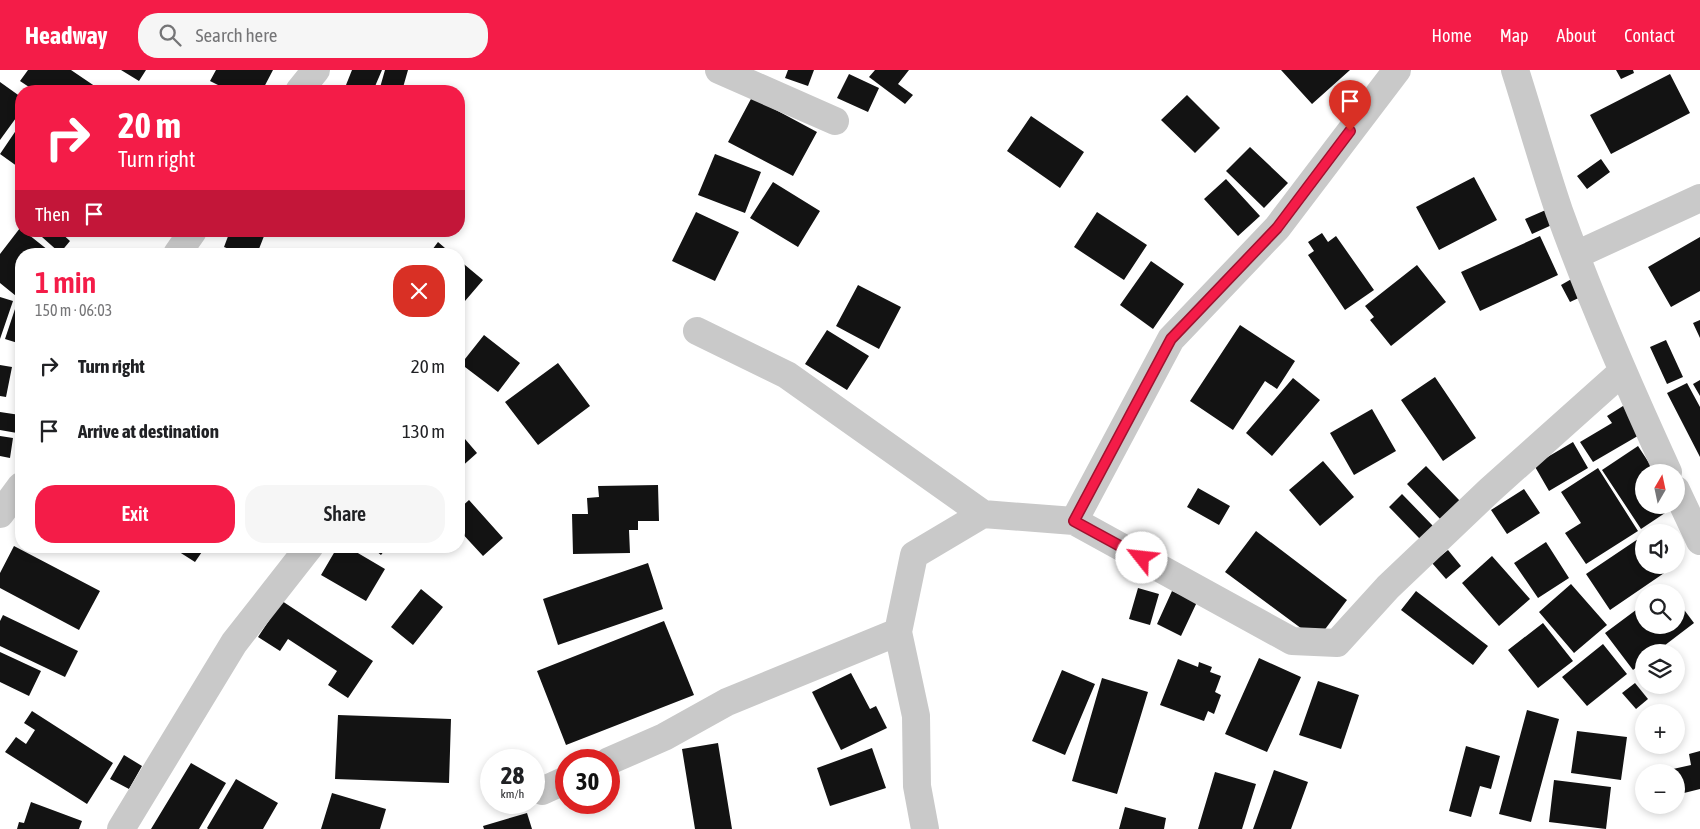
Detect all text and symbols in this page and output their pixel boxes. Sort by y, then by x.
search box [138,13,488,58]
icon: search [156,21,184,49]
text: Headway [25,22,108,49]
text: Search here [196,24,277,46]
text: Home [1432,25,1472,46]
text: Map [1500,25,1529,46]
text: About [1557,25,1596,46]
text: Contact [1624,25,1675,46]
pin [1329,80,1371,131]
icon: arrive [1336,87,1364,115]
icon: right [35,105,100,170]
text: 20 m [118,105,181,145]
text: Turn right [118,146,195,172]
icon: arrive [80,200,108,228]
text: Then [35,203,70,225]
text: 1 min [35,265,96,299]
button: close [393,265,445,317]
text: 150 m · 06:03 [35,301,112,319]
icon: right [35,352,63,380]
text: Turn right [78,355,145,377]
text: 20 m [411,355,445,377]
icon: arrive [35,417,63,445]
text: Arrive at destination [78,420,219,442]
text: 130 m [402,420,445,442]
north arrow [1635,464,1685,514]
map controls [1635,464,1685,814]
button: Exit [35,485,235,543]
button: Share [245,485,445,543]
button: sound [1635,524,1685,574]
position arrow [1115,531,1167,583]
button: search [1635,584,1685,634]
button: layers [1635,644,1685,694]
button: + [1635,704,1685,754]
speed limit sign: 30 [555,749,620,814]
text: 28 [501,761,524,789]
button: − [1635,764,1685,814]
text: km/h [501,787,524,801]

